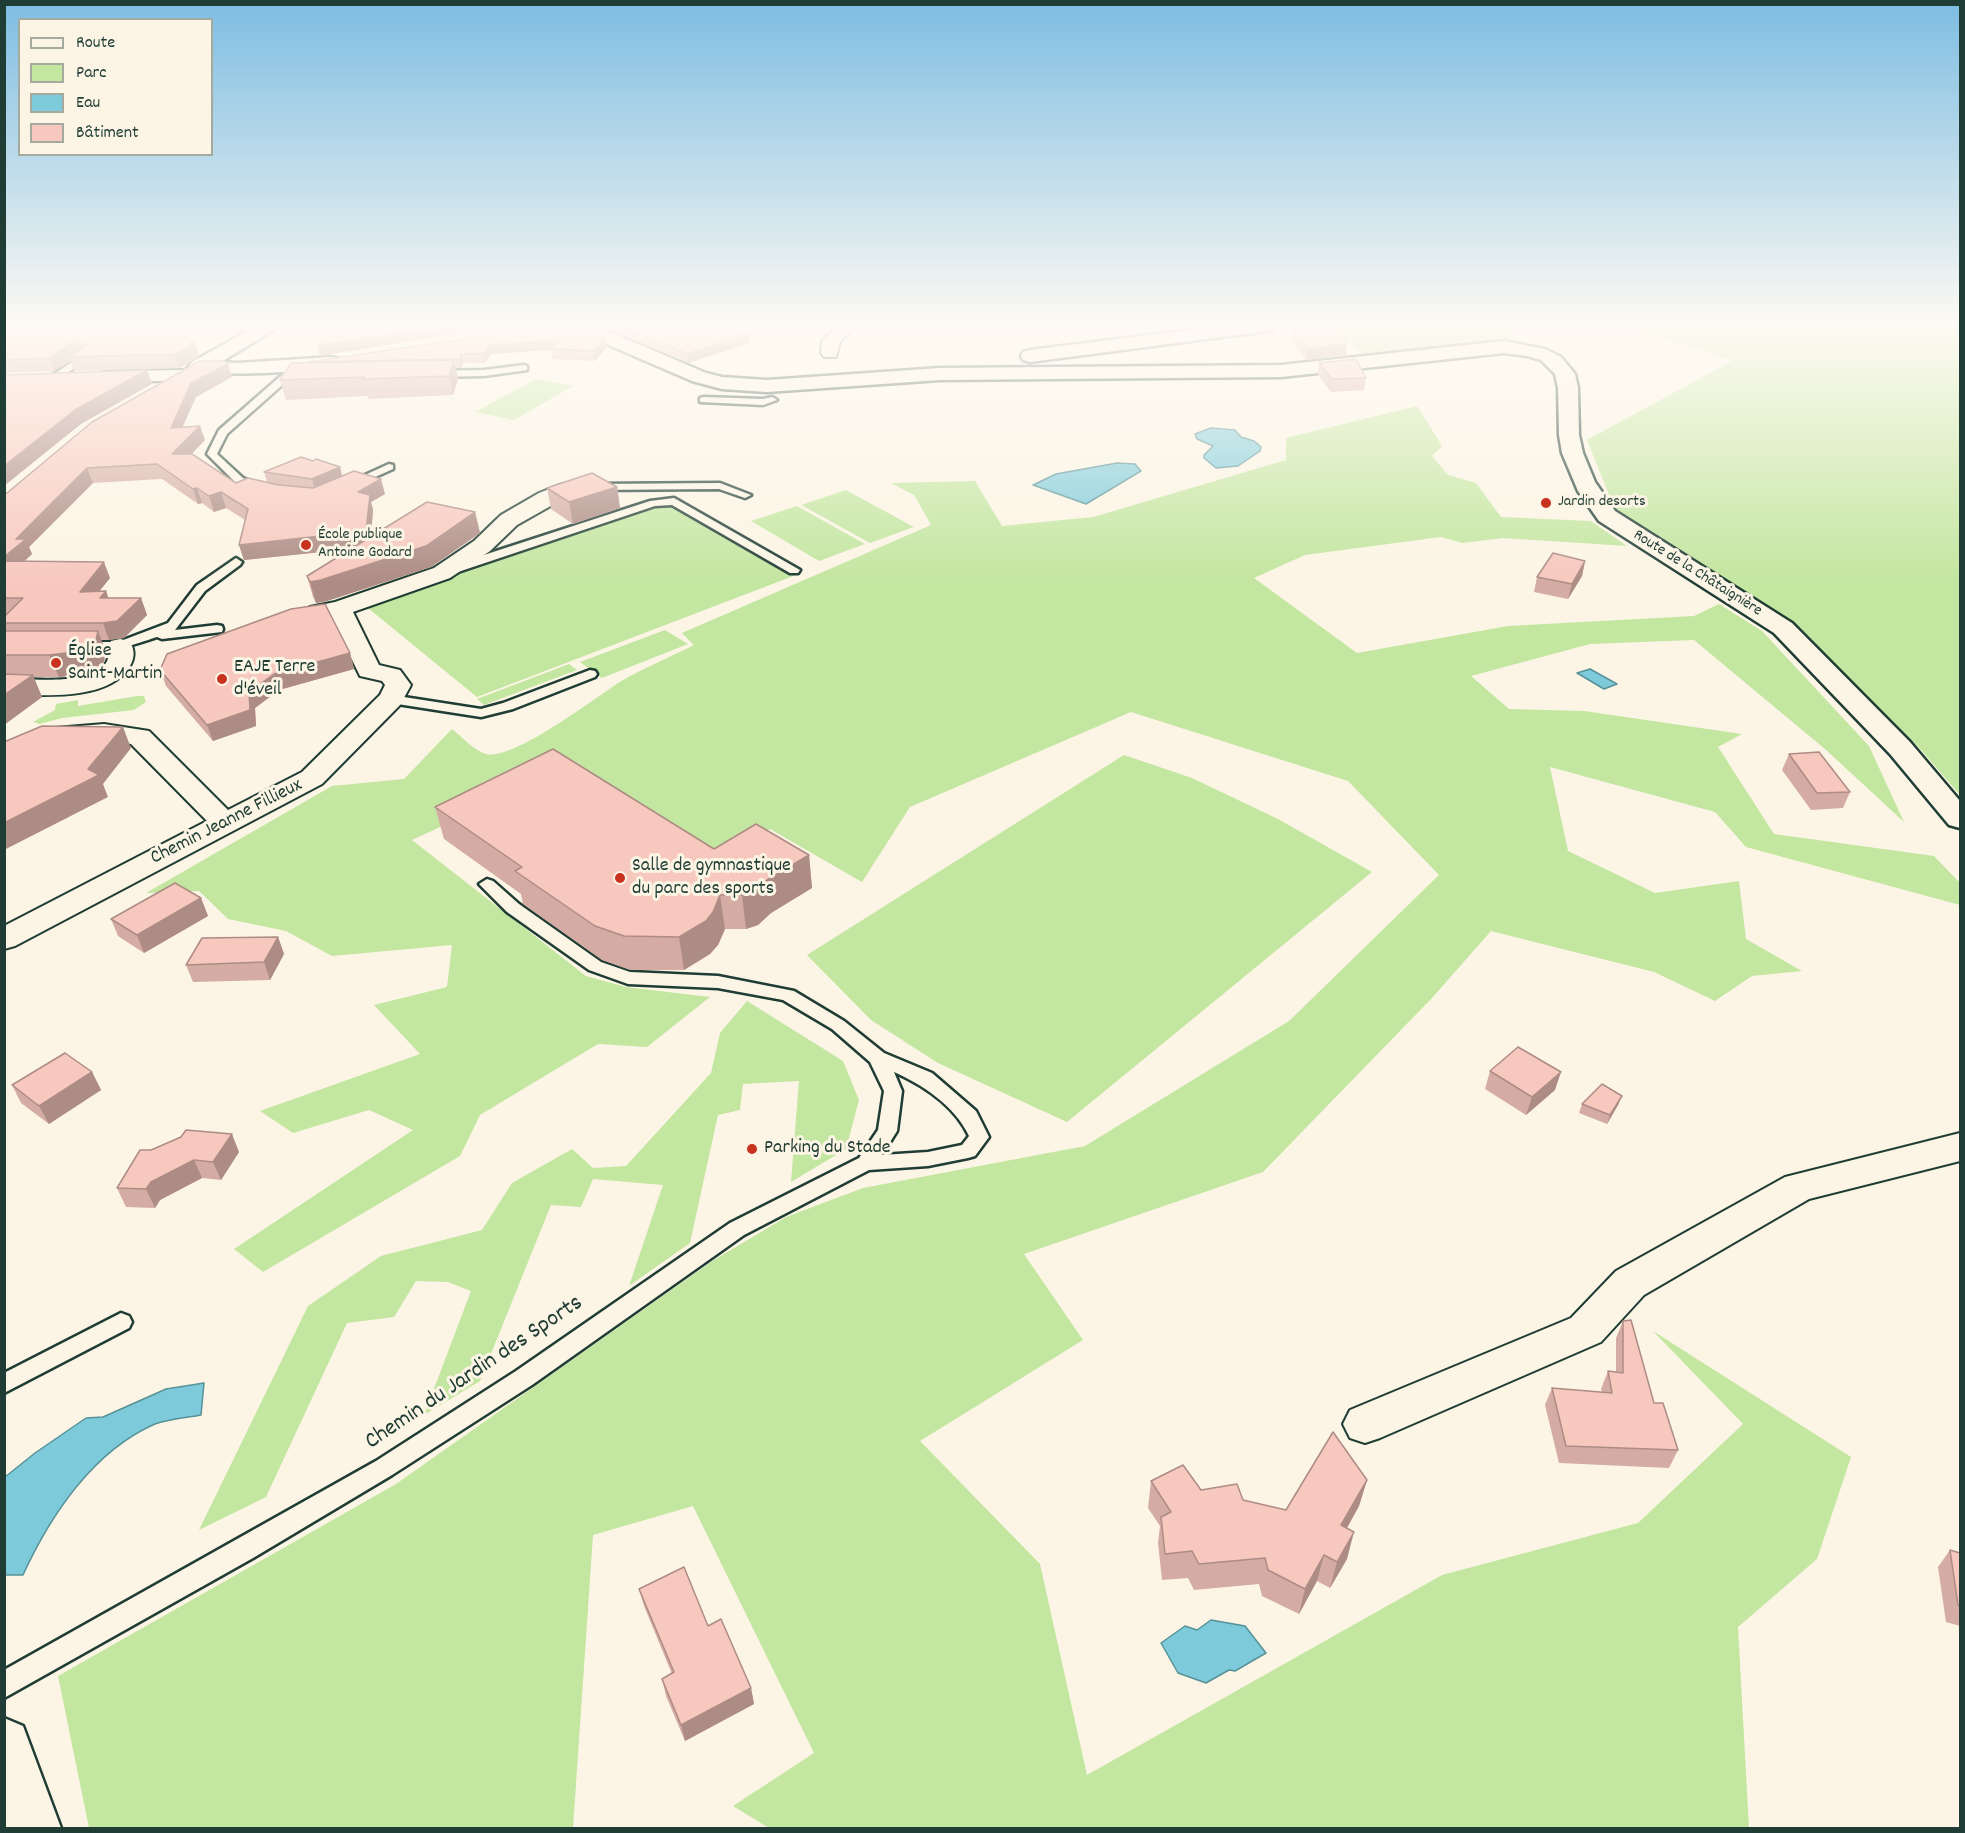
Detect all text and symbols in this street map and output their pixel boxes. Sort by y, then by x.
legend [18,18,213,156]
text: Route [76,31,115,56]
text: Parc [76,61,107,86]
text: Eau [76,91,100,116]
text: Bâtiment [76,121,139,146]
place label: Jardin desorts [1558,493,1646,513]
marker: Jardin desorts [1539,496,1553,510]
place label: École publique Antoine Godard [318,526,412,564]
street label: Route de la Châtaignière [1629,527,1765,621]
marker: École publique Antoine Godard [299,538,313,552]
place label: Église Saint-Martin [68,640,162,687]
marker: Église Saint-Martin [49,656,63,670]
place label: EAJE Terre d'éveil [234,656,315,703]
marker: EAJE Terre d'éveil [215,672,229,686]
street label: Chemin Jeanne Fillieux [147,774,307,872]
place label: Salle de gymnastique du parc des sports [632,855,791,902]
marker: Salle de gymnastique du parc des sports [613,871,627,885]
place label: Parking du Stade [764,1137,891,1161]
marker: Parking du Stade [745,1142,759,1156]
street label: Chemin du Jardin des Sports [361,1290,589,1458]

